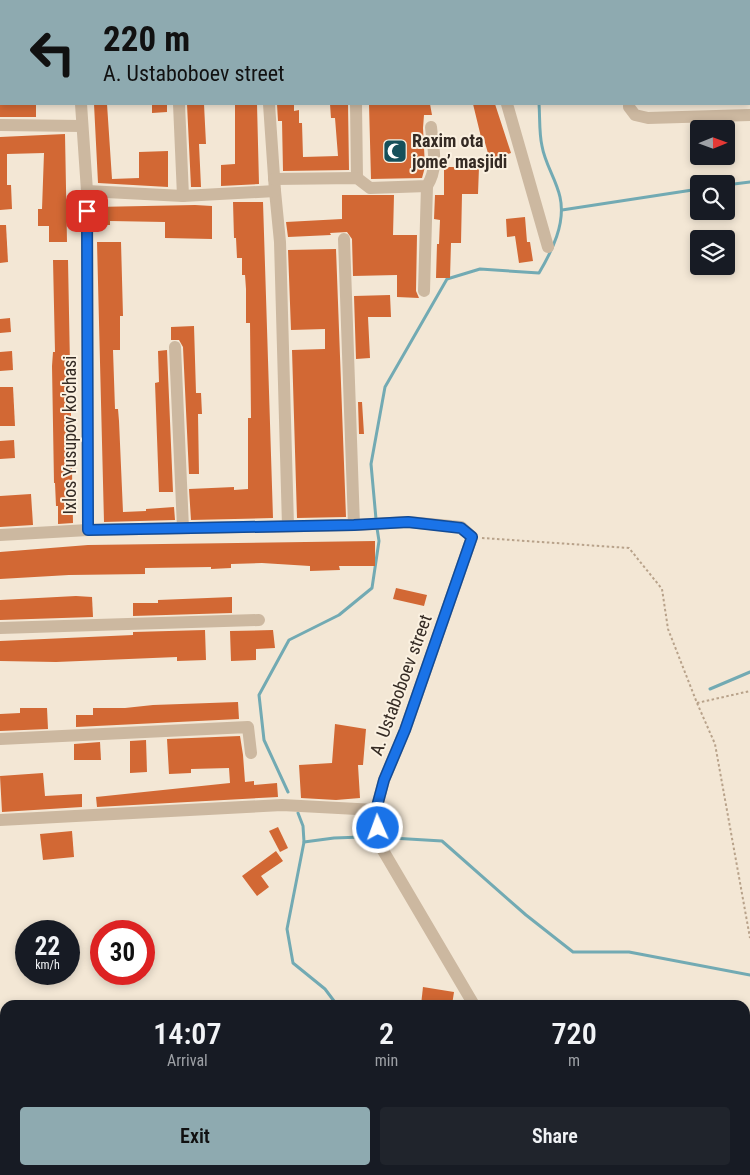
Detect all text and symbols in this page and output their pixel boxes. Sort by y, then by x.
text: 220 m [103,19,190,60]
icon: left [20,20,85,85]
text: A. Ustaboboev street [103,61,285,86]
north arrow [690,120,735,165]
map controls [690,120,735,275]
place label: Raxim ota jome’ masjidi [411,130,507,172]
mosque icon: Raxim ota jome’ masjidi [382,138,408,164]
button: search [690,175,735,220]
pin [66,190,108,232]
icon: arrive [73,197,101,225]
button: layers [690,230,735,275]
street label: Ixlos Yusupov ko'chasi [59,356,80,514]
street label: A. Ustaboboev street [365,611,436,758]
position arrow [351,801,403,853]
speed limit sign: 30 [90,920,155,985]
text: 22 [35,932,60,961]
text: km/h [35,958,60,972]
text: 14:07 [153,1016,222,1051]
text: 2 [379,1016,394,1051]
text: 720 [551,1016,597,1051]
text: Arrival [167,1051,208,1070]
text: min [375,1051,398,1070]
text: m [568,1051,580,1070]
button: Exit [20,1107,370,1165]
button: Share [380,1107,730,1165]

